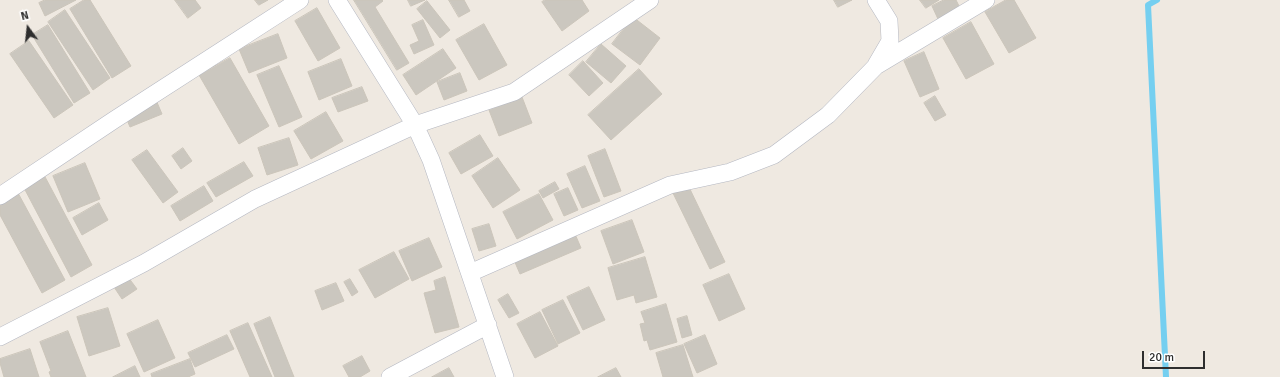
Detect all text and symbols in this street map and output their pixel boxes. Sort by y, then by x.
north arrow [8,8,48,48]
text: N [19,9,30,23]
scale bar [1144,343,1207,369]
text: 20 m [1149,350,1174,365]

